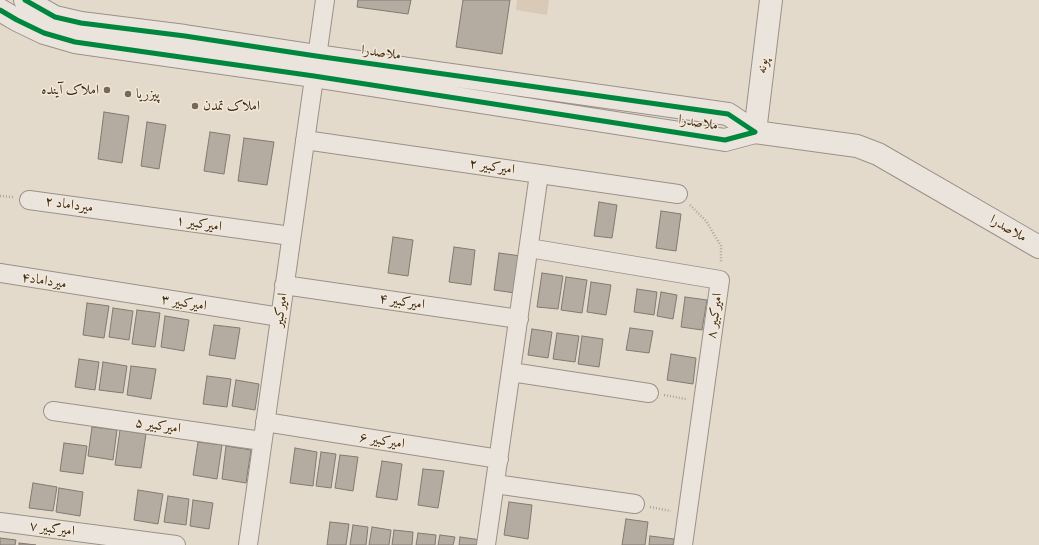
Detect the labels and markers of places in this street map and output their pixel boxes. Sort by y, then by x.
place label: املاک آینده [41,82,99,98]
marker: املاک آینده [102,85,112,95]
place label: پیزریا [136,86,160,102]
marker: پیزریا [123,89,133,99]
place label: املاک تمدن [203,98,260,114]
marker: املاک تمدن [190,101,200,111]

